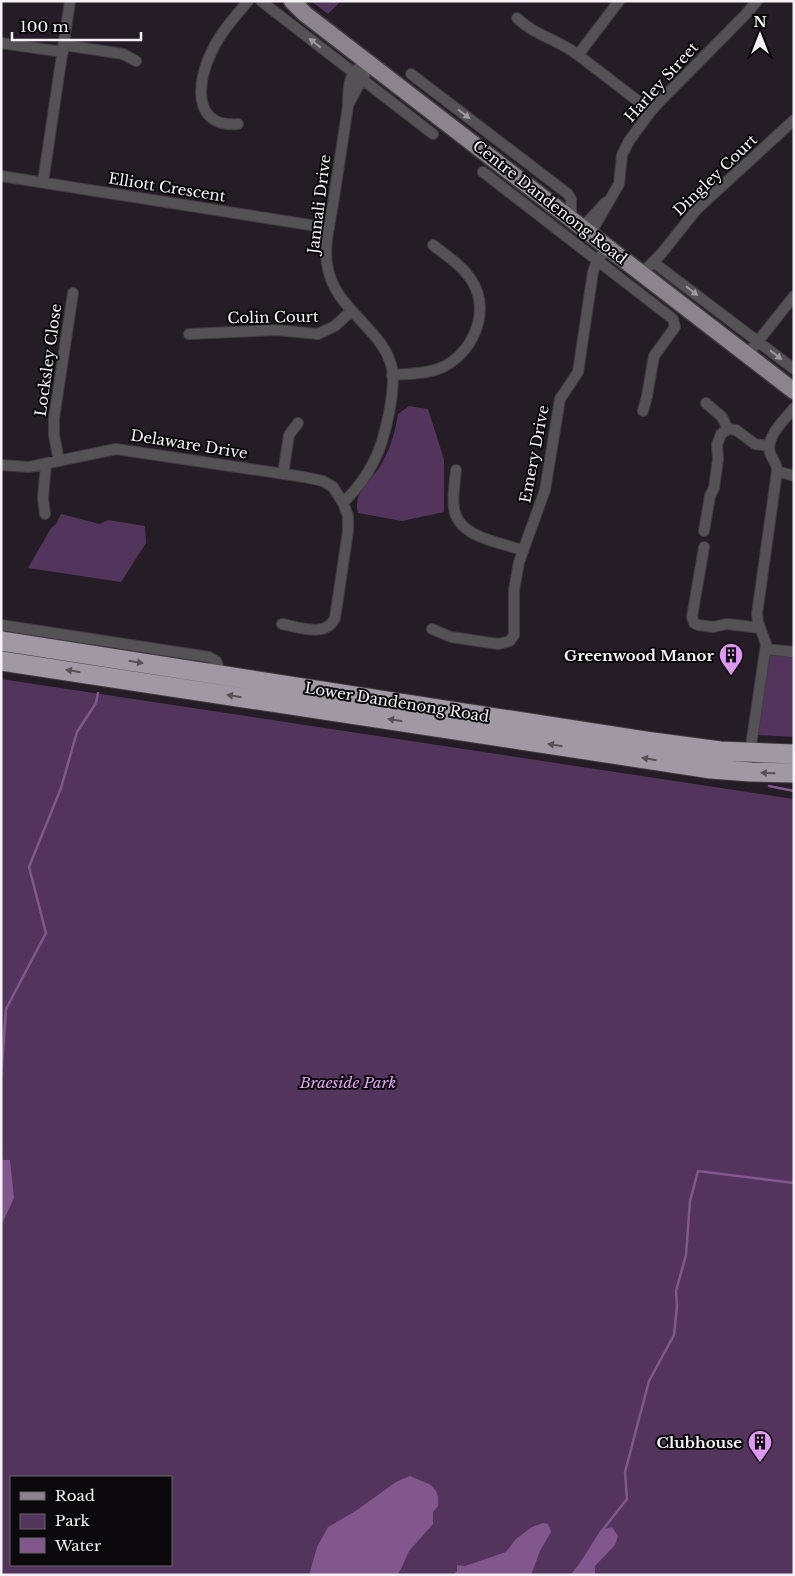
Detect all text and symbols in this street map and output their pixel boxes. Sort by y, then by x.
scale bar [12,10,141,42]
north arrow [735,10,785,60]
text: N [753,13,767,31]
text: 100 m [20,17,69,36]
one-way arrow [309,37,322,48]
street label: Harley Street [620,38,702,126]
one-way arrow [457,109,470,120]
street label: Dingley Court [669,130,761,220]
street label: Centre Dandenong Road [469,136,631,268]
street label: Jannali Drive [303,153,335,257]
street label: Elliott Crescent [107,168,227,206]
one-way arrow [685,286,699,296]
street label: Locksley Close [31,302,65,418]
street label: Colin Court [227,307,319,327]
one-way arrow [769,350,782,361]
street label: Emery Drive [515,404,553,504]
street label: Delaware Drive [129,425,249,463]
building icon: Greenwood Manor [718,642,744,676]
place label: Greenwood Manor [564,646,715,665]
one-way arrow [128,658,144,666]
one-way arrow [65,667,81,675]
street label: Lower Dandenong Road [303,678,491,726]
one-way arrow [226,692,242,700]
one-way arrow [386,716,402,724]
one-way arrow [547,741,563,749]
one-way arrow [640,755,656,763]
one-way arrow [760,769,776,777]
park label: Braeside Park [299,1073,396,1092]
building icon: Clubhouse [747,1429,773,1463]
place label: Clubhouse [657,1433,742,1452]
legend [10,1476,172,1566]
text: Road [55,1486,95,1505]
text: Park [55,1511,91,1530]
text: Water [54,1536,102,1555]

